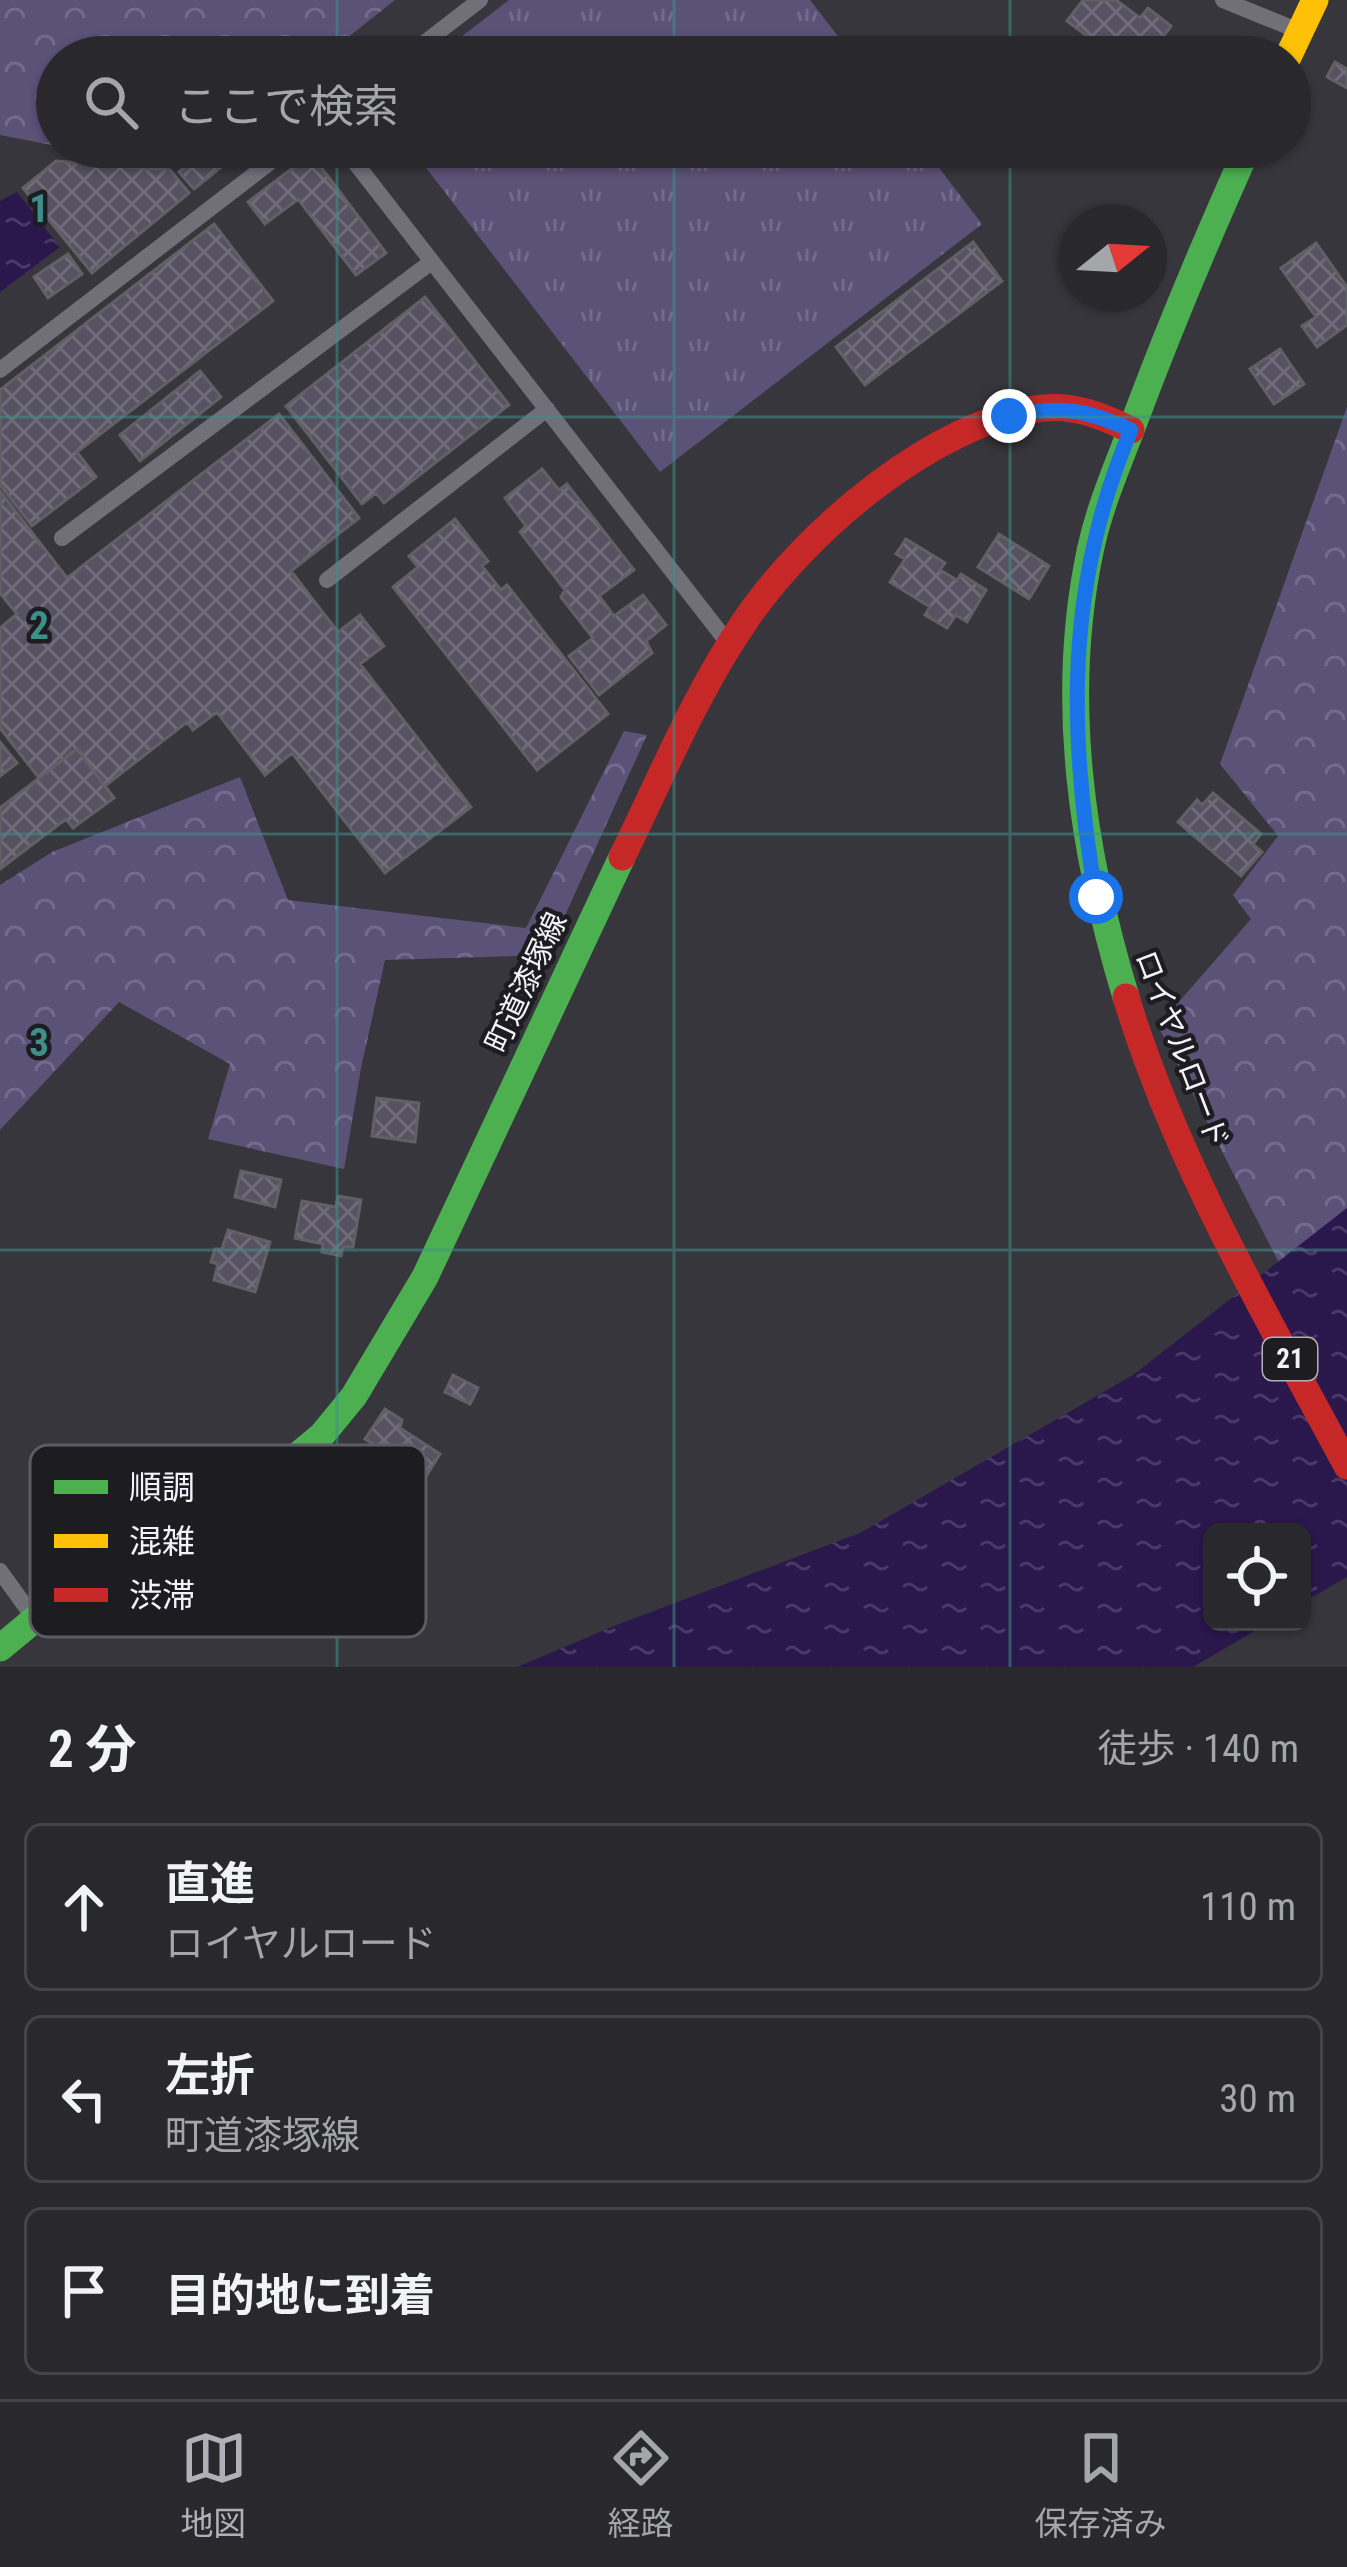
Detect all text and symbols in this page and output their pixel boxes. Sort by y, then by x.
search box [36,36,1311,168]
icon: search [78,69,144,135]
text: ここで検索 [174,80,399,133]
text: 1 [29,186,49,232]
north arrow [1059,204,1167,312]
route end [982,389,1036,443]
text: 2 [29,603,49,649]
route start [1069,870,1123,924]
street label: 町道漆塚線 [478,907,574,1057]
street label: ロイヤルロード [1128,945,1236,1153]
text: 3 [29,1020,49,1066]
road number: 21 [1263,1338,1317,1380]
legend [30,1445,426,1637]
text: 順調 [129,1468,195,1507]
text: 混雑 [129,1522,195,1561]
map controls [1203,1523,1311,1631]
button: locate [1203,1523,1311,1631]
text: 渋滞 [129,1576,195,1615]
text: 2 分 [48,1720,137,1779]
text: 徒歩 · 140 m [1098,1726,1299,1772]
text: 直進 [165,1857,255,1910]
icon: ahead [51,1874,117,1940]
text: 110 m [1200,1884,1296,1930]
text: ロイヤルロード [165,1921,437,1967]
text: 左折 [165,2049,255,2102]
icon: left [51,2066,117,2132]
text: 30 m [1219,2076,1296,2122]
text: 町道漆塚線 [165,2113,360,2159]
icon: arrive [51,2258,117,2324]
text: 目的地に到着 [165,2269,435,2322]
tab: 地図 [181,2425,247,2545]
tab: 経路 [608,2425,674,2545]
tab: 保存済み [1035,2425,1167,2545]

